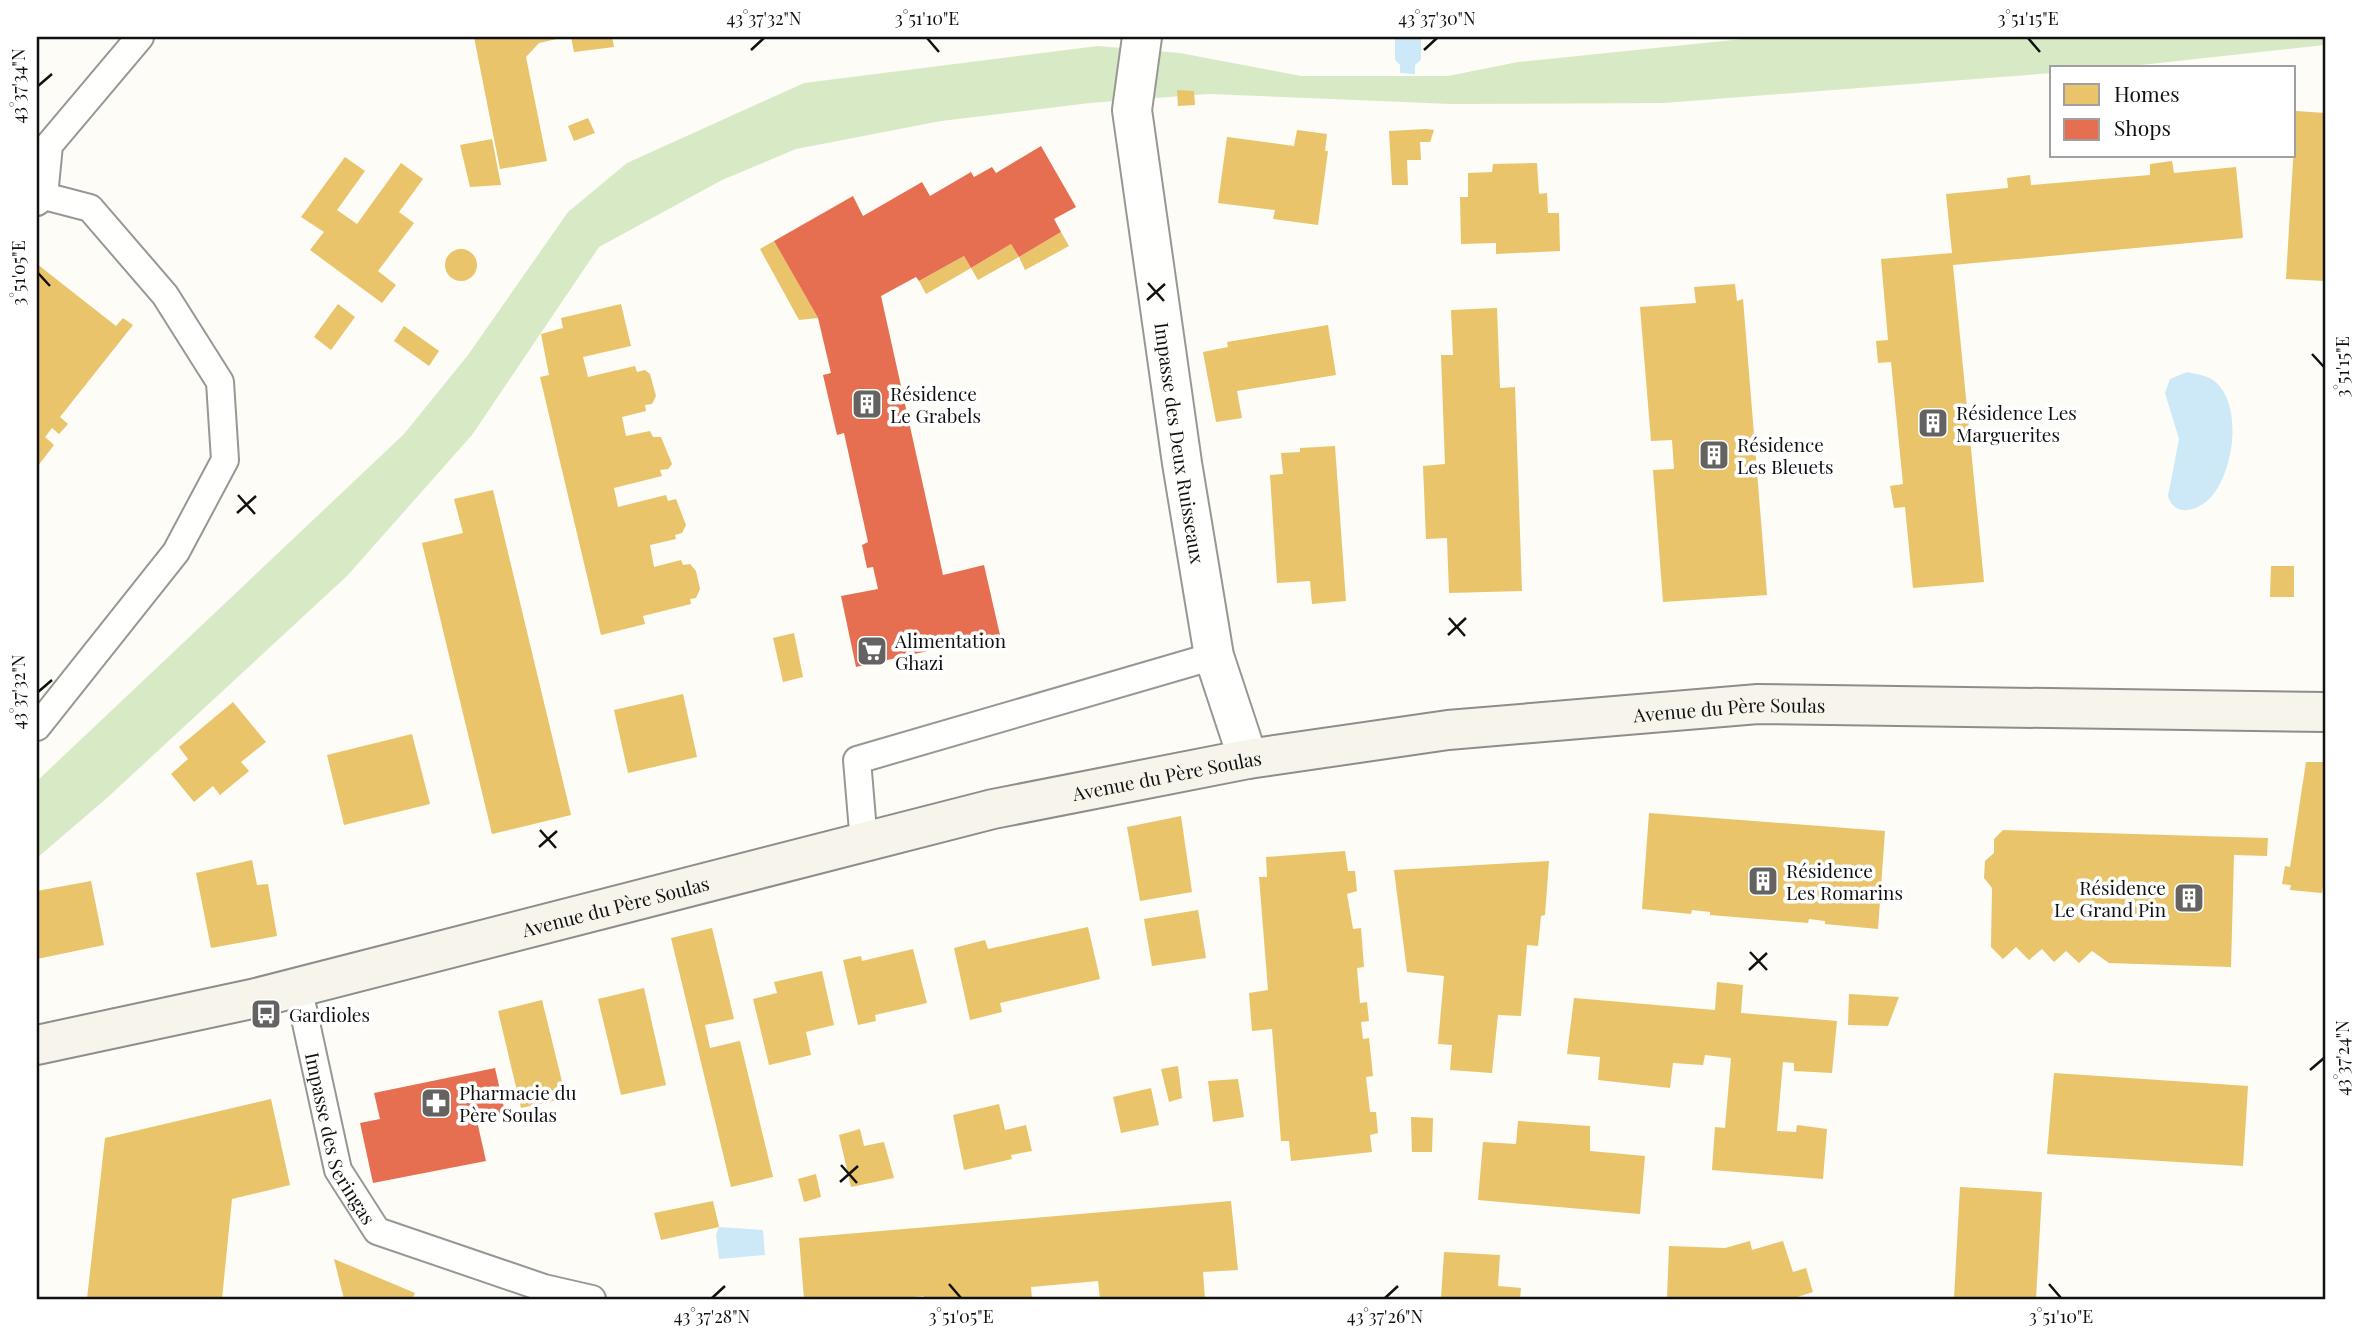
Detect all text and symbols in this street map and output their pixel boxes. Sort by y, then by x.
text: 43°37'32"N [726,6,802,30]
text: 3°51'10"E [895,6,959,30]
text: 43°37'30"N [1398,6,1476,30]
text: 3°51'15"E [1997,6,2059,30]
text: 43°37'34"N [6,48,30,124]
legend [2050,66,2296,158]
text: Homes [2114,79,2180,107]
text: Shops [2114,113,2171,141]
text: 3°51'05"E [6,240,30,306]
street label: Impasse des Deux Ruisseaux [1149,320,1211,566]
text: 3°51'15"E [2330,336,2354,398]
place label: Résidence Le Grabels [890,380,981,428]
building icon: Résidence Le Grabels [850,387,884,421]
place label: Résidence Les Marguerites [1956,399,2077,447]
building icon: Résidence Les Marguerites [1916,406,1950,440]
place label: Résidence Les Bleuets [1737,431,1833,479]
building icon: Résidence Les Bleuets [1697,438,1731,472]
place label: Alimentation Ghazi [894,627,1007,675]
supermarket icon: Alimentation Ghazi [855,634,889,668]
text: 43°37'32"N [6,654,30,730]
street label: Avenue du Père Soulas [1631,691,1826,727]
street label: Avenue du Père Soulas [1069,744,1263,806]
place label: Résidence Les Romarins [1786,857,1903,905]
building icon: Résidence Les Romarins [1746,864,1780,898]
street label: Avenue du Père Soulas [518,869,712,943]
place label: Résidence Le Grand Pin [2054,874,2167,922]
building icon: Résidence Le Grand Pin [2172,881,2206,915]
bus stop icon: Gardioles [249,997,283,1031]
place label: Gardioles [289,1001,370,1027]
text: 43°37'24"N [2330,1020,2354,1096]
street label: Impasse des Seringas [300,1050,382,1229]
place label: Pharmacie du Père Soulas [459,1079,577,1127]
pharmacy icon: Pharmacie du Père Soulas [419,1086,453,1120]
text: 43°37'28"N [674,1304,751,1328]
text: 3°51'05"E [928,1304,994,1328]
text: 43°37'26"N [1347,1304,1423,1328]
text: 3°51'10"E [2029,1304,2093,1328]

